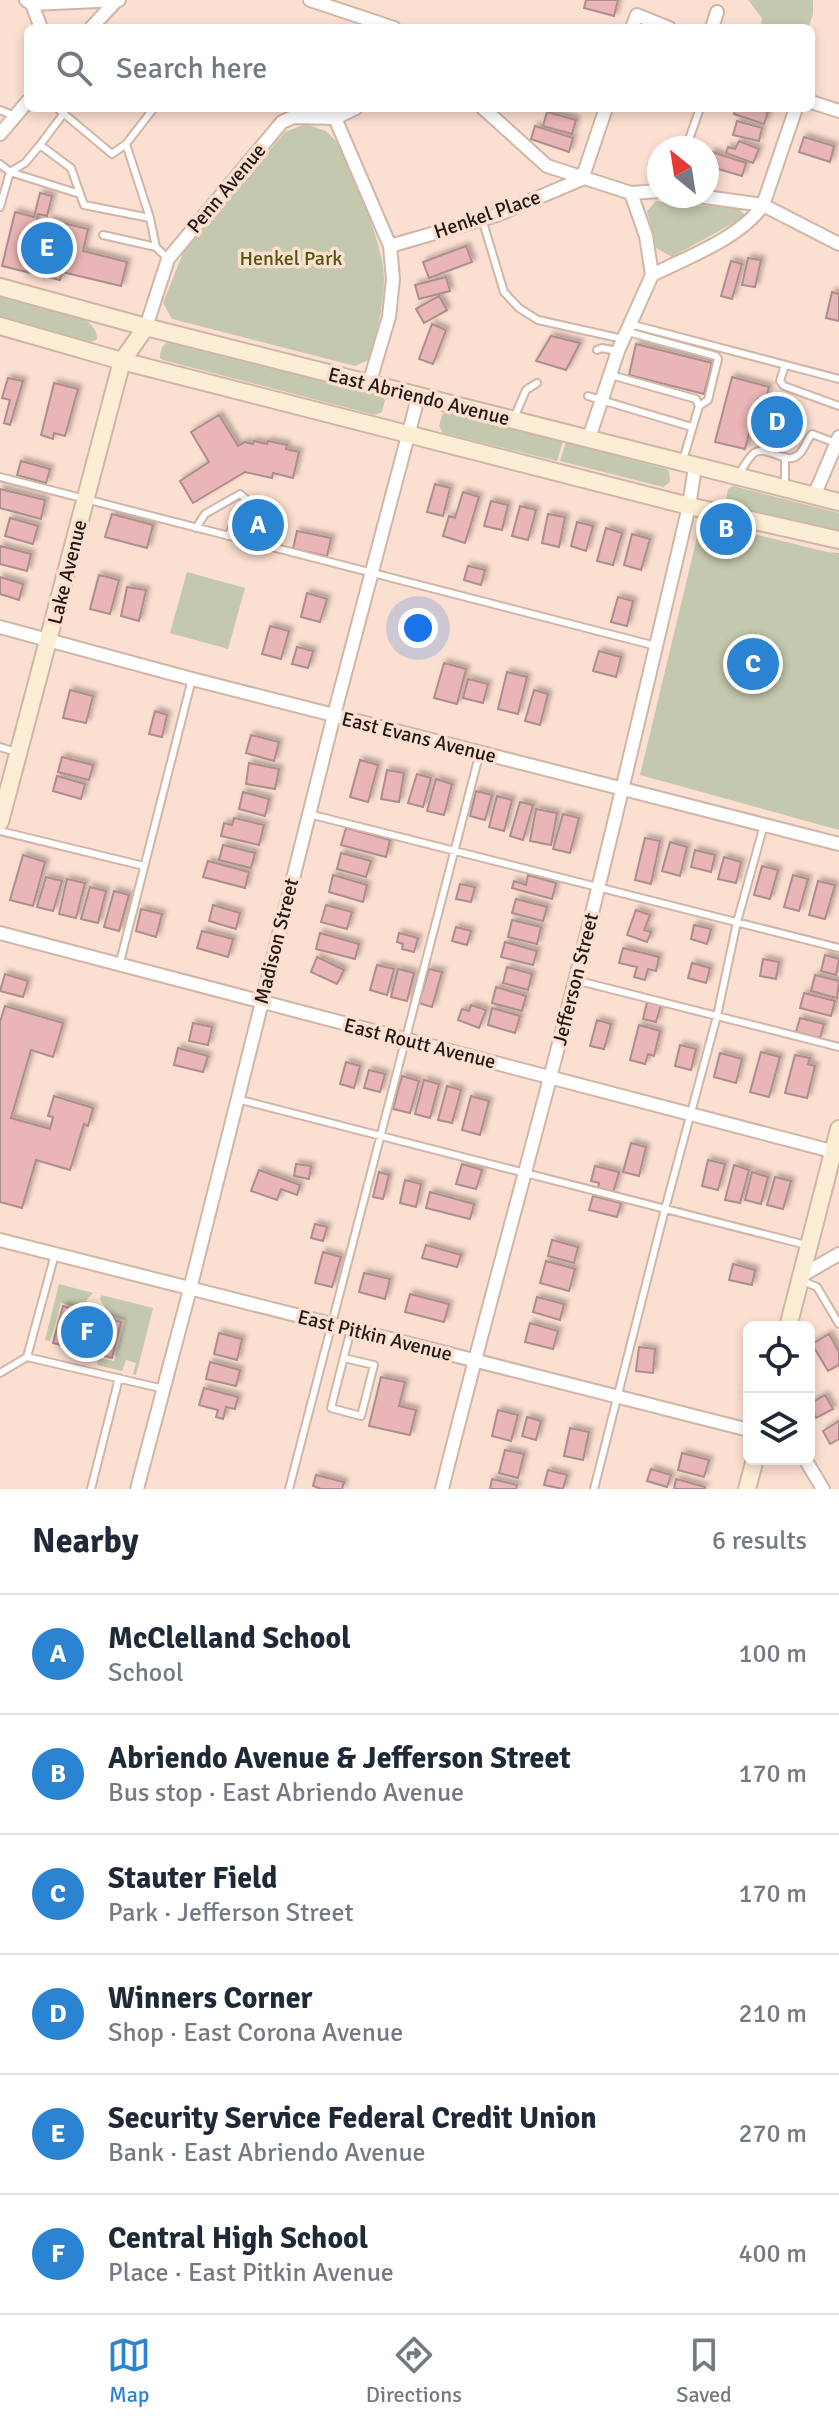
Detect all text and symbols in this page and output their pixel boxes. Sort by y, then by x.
search box [24,24,815,112]
icon: search [52,46,96,90]
text: Search here [116,50,267,87]
north arrow [647,136,719,208]
street label: Penn Avenue [182,138,271,238]
street label: Henkel Place [431,185,544,244]
pin: E [21,218,73,278]
park label: Henkel Park [240,246,342,271]
street label: East Abriendo Avenue [325,362,512,431]
pin: D [751,392,803,452]
pin: A [232,495,284,555]
pin: B [700,499,752,559]
street label: Lake Avenue [42,517,93,627]
your location [398,608,438,648]
pin: C [727,634,779,694]
street label: East Evans Avenue [339,706,499,769]
street label: Madison Street [249,876,304,1007]
street label: Jefferson Street [547,910,604,1048]
street label: East Routt Avenue [341,1013,498,1074]
pin: F [61,1302,113,1362]
street label: East Pitkin Avenue [295,1304,455,1367]
map controls [743,1321,815,1465]
button: locate [743,1321,815,1393]
button: layers [743,1393,815,1465]
text: Nearby [32,1520,139,1562]
text: 6 results [712,1525,807,1557]
text: McClelland School [108,1620,351,1657]
text: A [50,1638,66,1670]
text: 100 m [738,1638,807,1670]
text: School [108,1657,184,1689]
text: Abriendo Avenue & Jefferson Street [108,1740,571,1777]
text: B [50,1758,66,1790]
text: 170 m [738,1758,807,1790]
text: Bus stop · East Abriendo Avenue [108,1777,464,1809]
text: Stauter Field [108,1860,277,1897]
text: C [50,1878,66,1910]
text: 170 m [738,1878,807,1910]
text: Park · Jefferson Street [108,1897,354,1929]
text: Winners Corner [108,1980,312,2017]
text: D [49,1998,67,2030]
text: 210 m [738,1998,807,2030]
text: Shop · East Corona Avenue [108,2017,403,2049]
text: Security Service Federal Credit Union [108,2100,597,2137]
text: E [51,2118,65,2150]
text: 270 m [738,2118,807,2150]
text: Bank · East Abriendo Avenue [108,2137,426,2169]
text: Central High School [108,2220,368,2257]
text: F [51,2238,65,2270]
text: 400 m [738,2238,807,2270]
text: Place · East Pitkin Avenue [108,2257,394,2289]
tab: Map [107,2333,151,2408]
tab: Directions [366,2333,462,2408]
tab: Saved [676,2333,732,2408]

